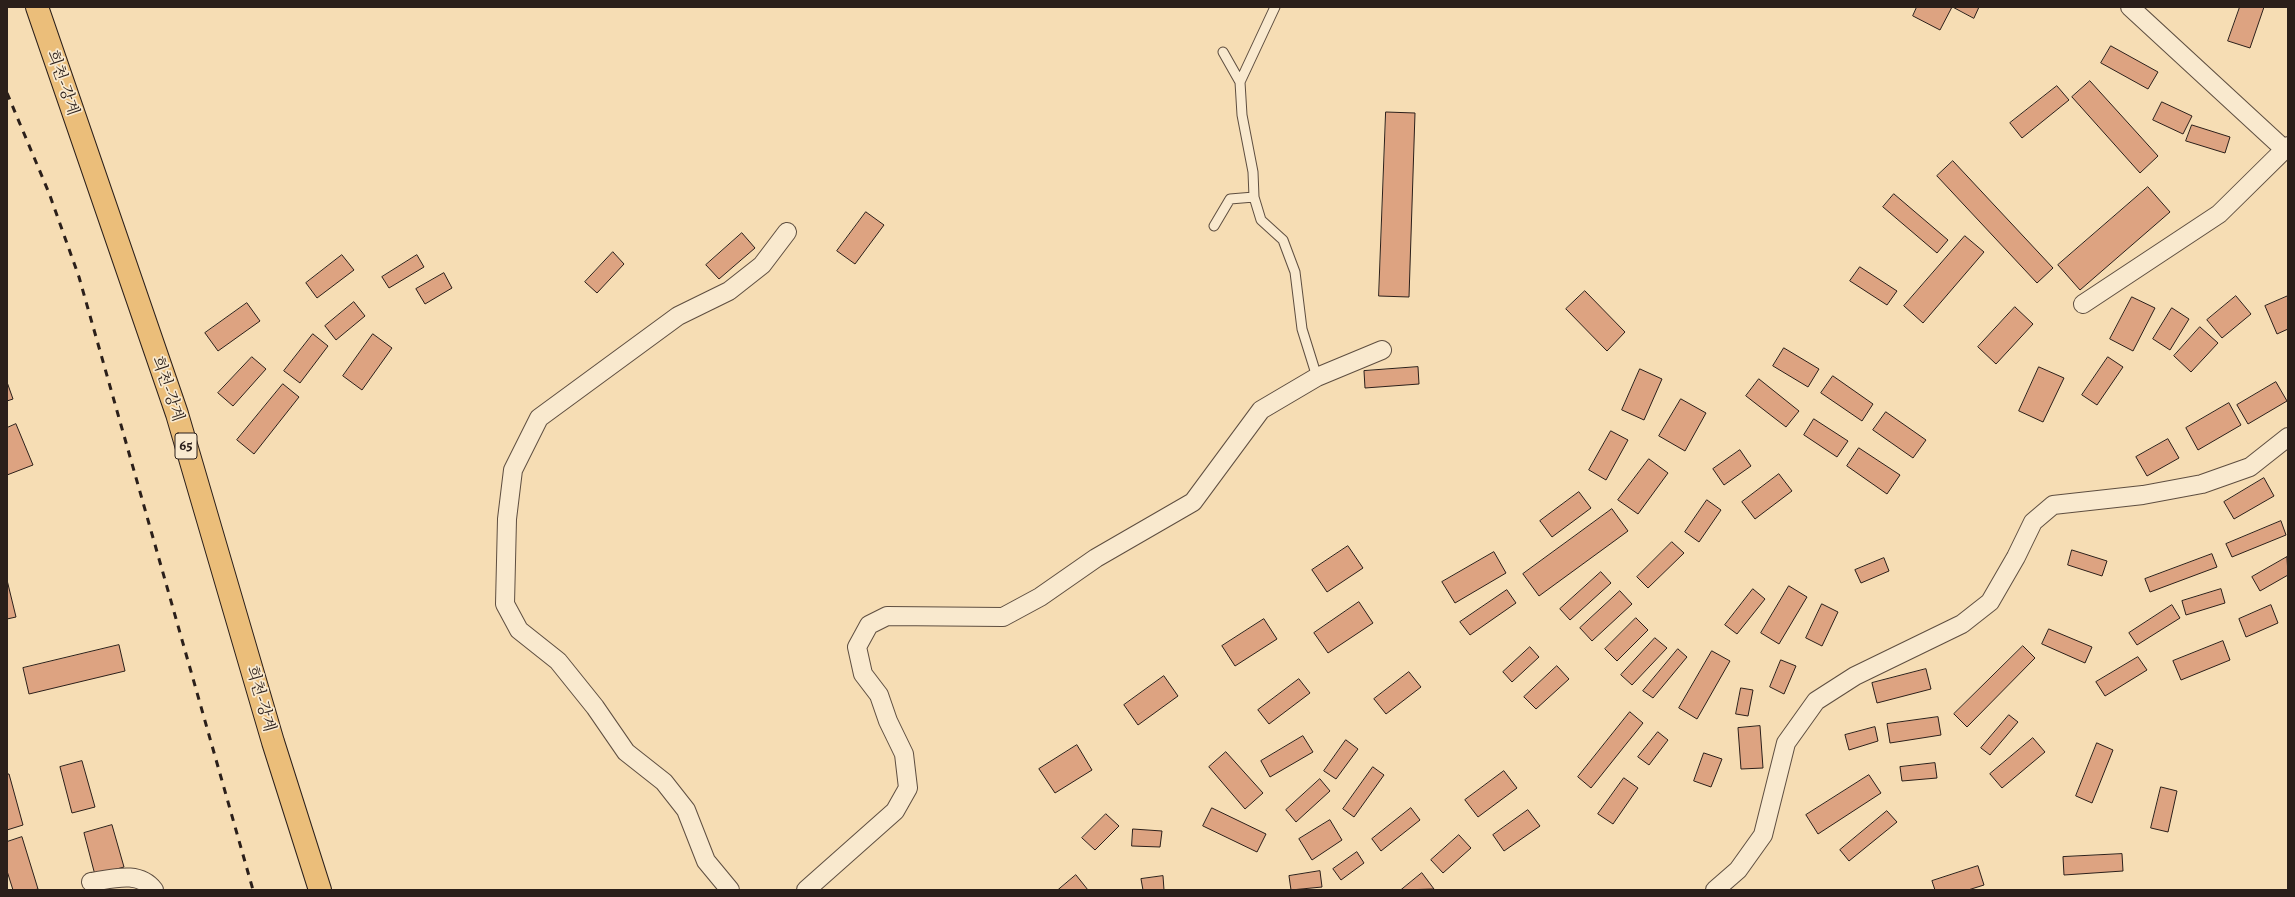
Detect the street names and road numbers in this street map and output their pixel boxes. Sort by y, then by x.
street label: 희천-강계 [42,48,82,118]
street label: 희천-강계 [147,354,187,424]
road number: 65 [175,433,197,459]
street label: 희천-강계 [241,664,279,734]

